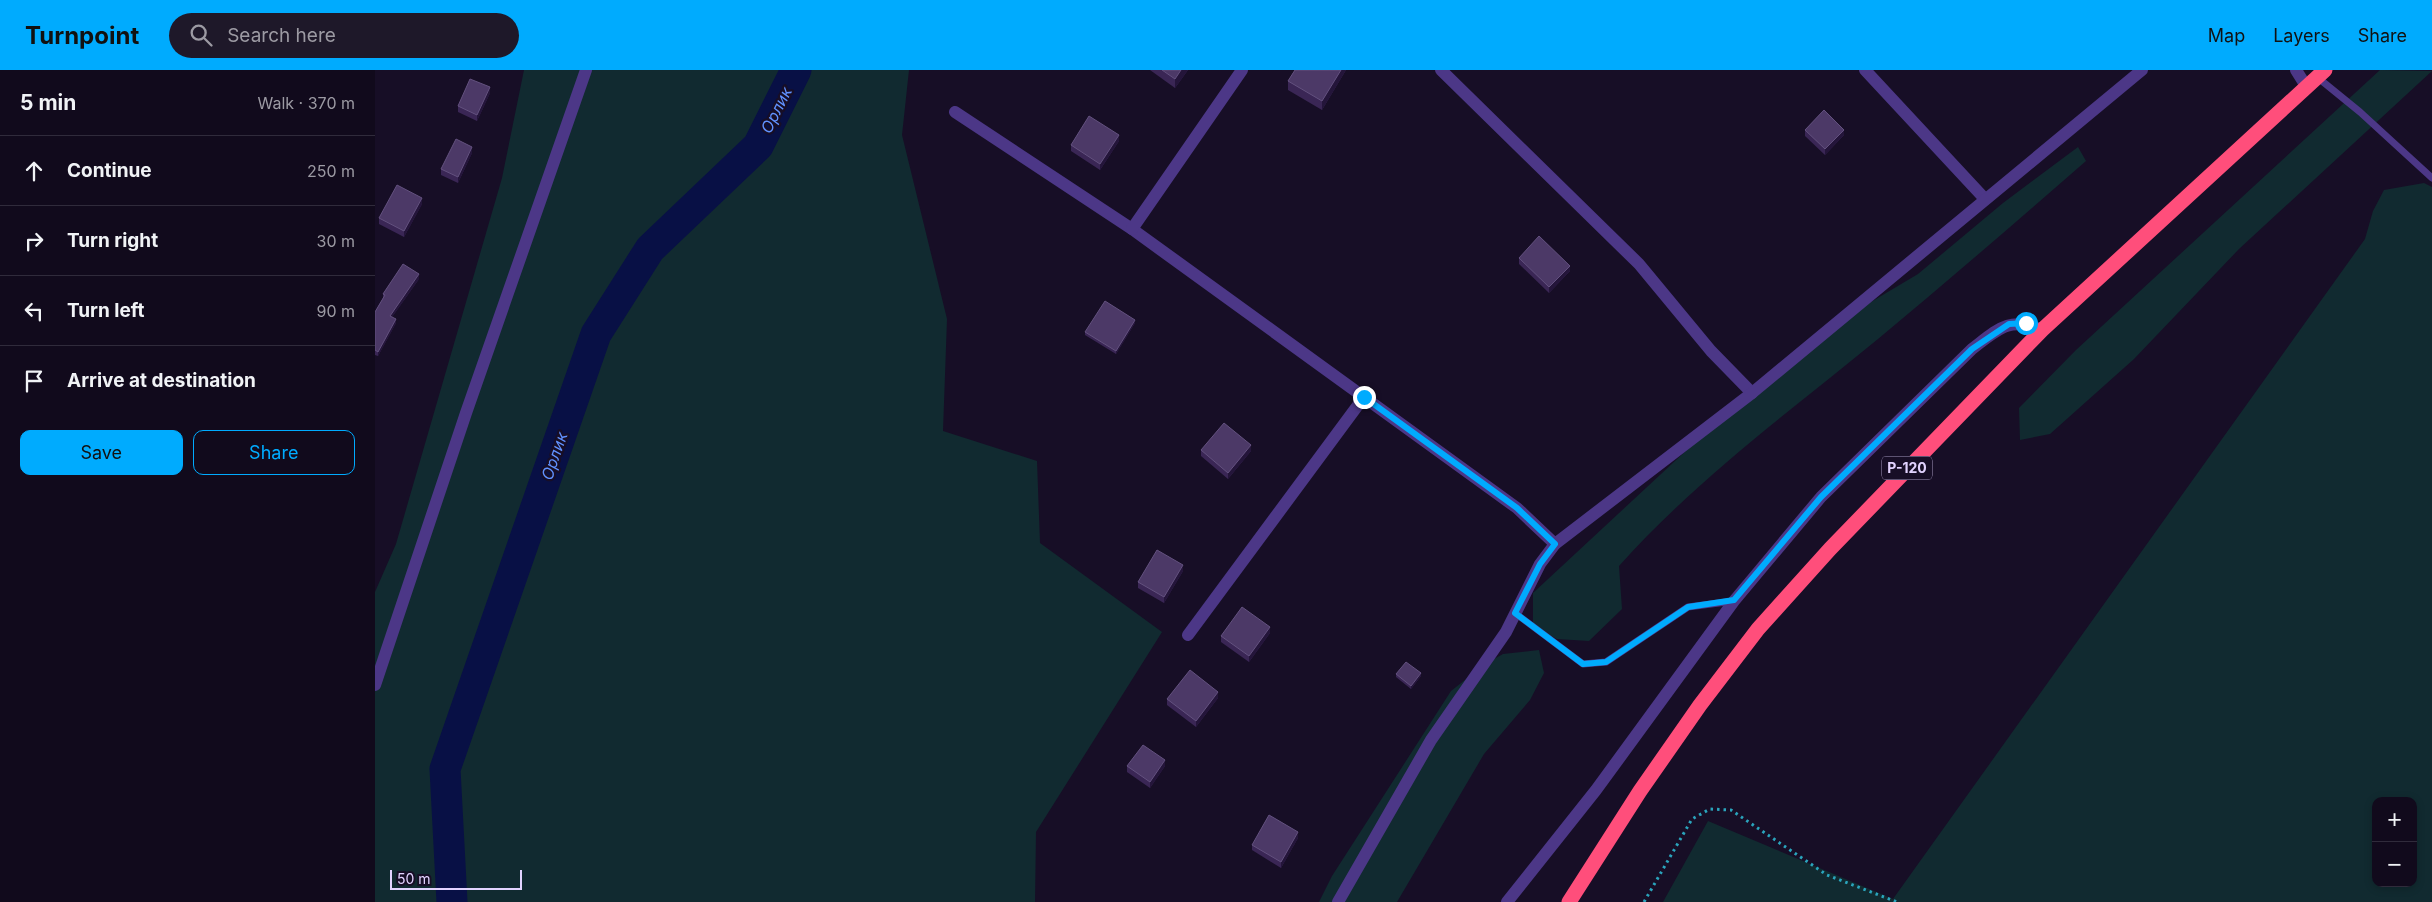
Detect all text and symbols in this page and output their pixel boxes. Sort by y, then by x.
search box [169,13,519,58]
text: Turnpoint [25,21,139,50]
icon: search [187,21,215,49]
text: Search here [227,24,336,47]
text: Map [2208,25,2245,46]
text: Layers [2273,25,2330,46]
text: Share [2358,25,2407,46]
water label: Орлик [756,82,797,137]
text: 5 min [20,90,76,115]
text: Walk · 370 m [258,93,355,113]
icon: ahead [20,157,48,185]
text: Continue [67,159,152,182]
text: 250 m [307,161,355,181]
icon: right [20,227,48,255]
text: Turn right [67,229,158,252]
text: 30 m [317,231,355,251]
icon: left [20,297,48,325]
text: Turn left [67,299,145,322]
text: 90 m [316,301,355,321]
route start [2015,312,2038,335]
icon: arrive [20,367,48,395]
text: Arrive at destination [67,369,256,392]
route end [1353,386,1376,409]
water label: Орлик [537,428,572,483]
button: Save [20,430,183,475]
button: Share [193,430,355,475]
road number: Р-120 [1882,456,1932,479]
map controls [2372,797,2417,887]
button: + [2372,797,2417,842]
button: − [2372,842,2417,887]
scale bar [390,867,523,890]
text: 50 m [397,870,431,887]

